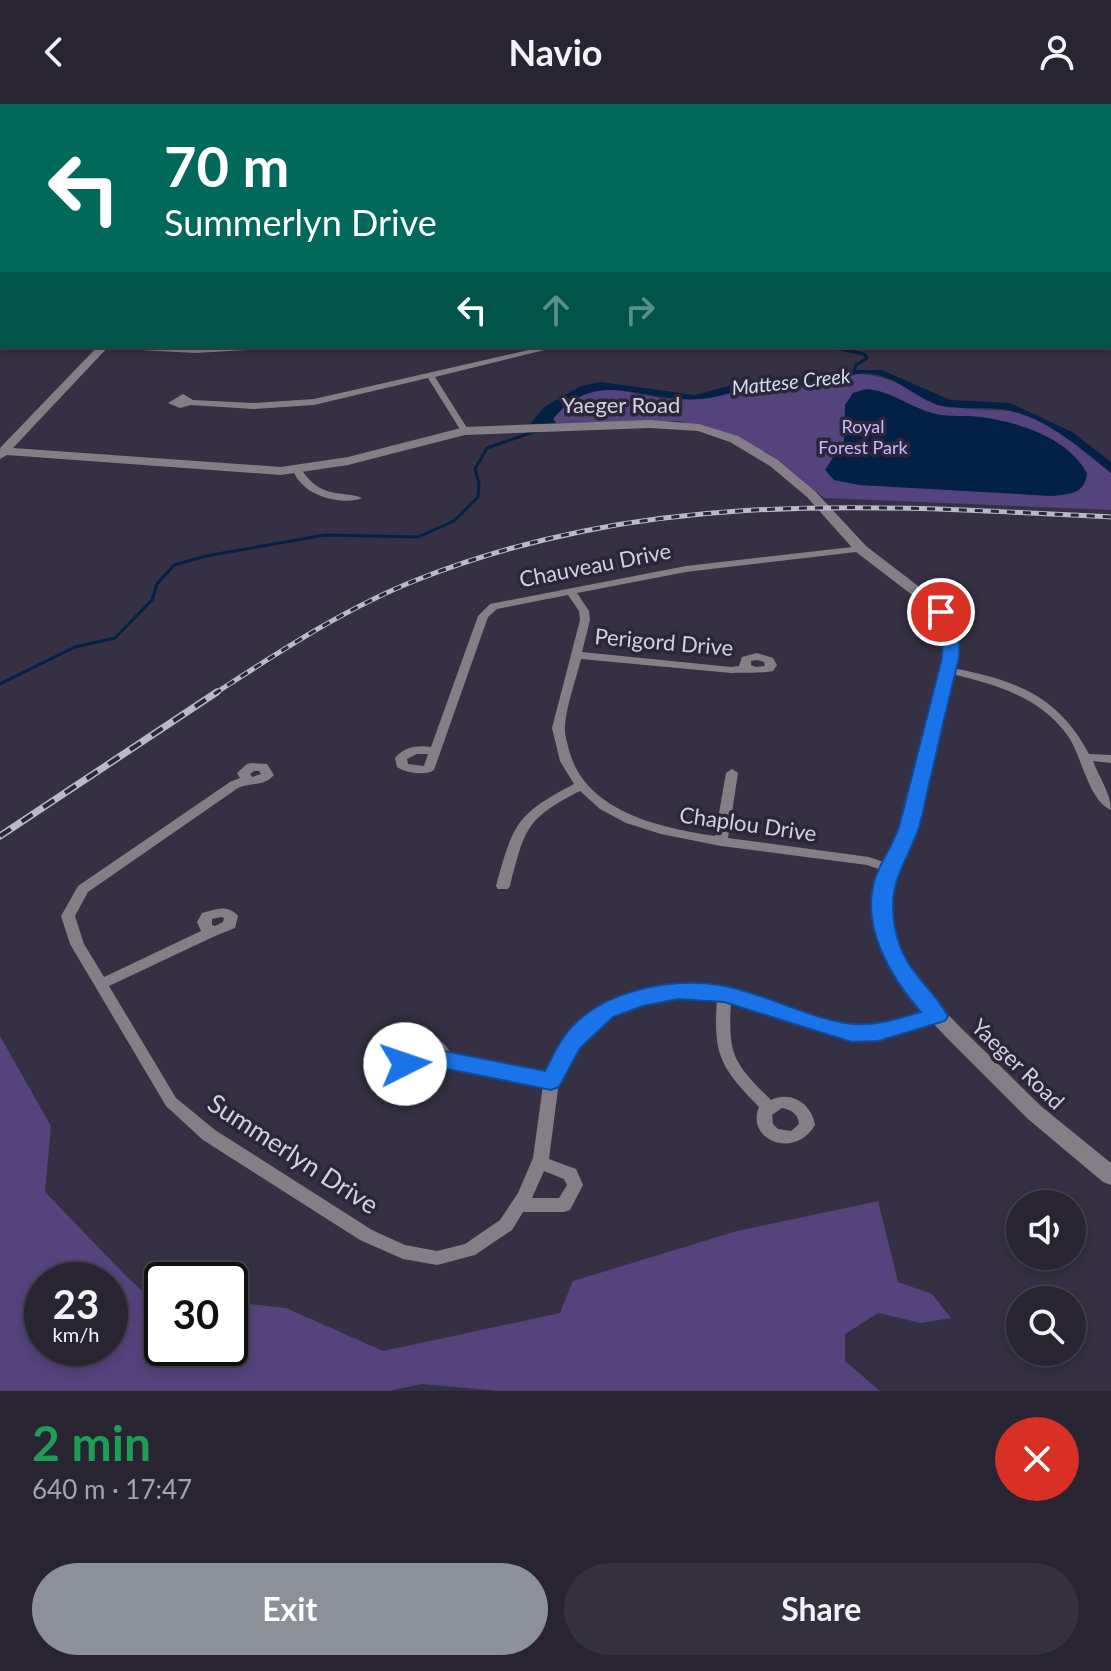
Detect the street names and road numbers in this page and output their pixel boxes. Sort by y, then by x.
street label: Yaeger Road [562,391,680,418]
street label: Chauveau Drive [517,537,673,592]
street label: Perigord Drive [594,622,735,661]
street label: Chaplou Drive [678,801,818,846]
street label: Yaeger Road [966,1013,1070,1115]
street label: Summerlyn Drive [202,1086,385,1220]

